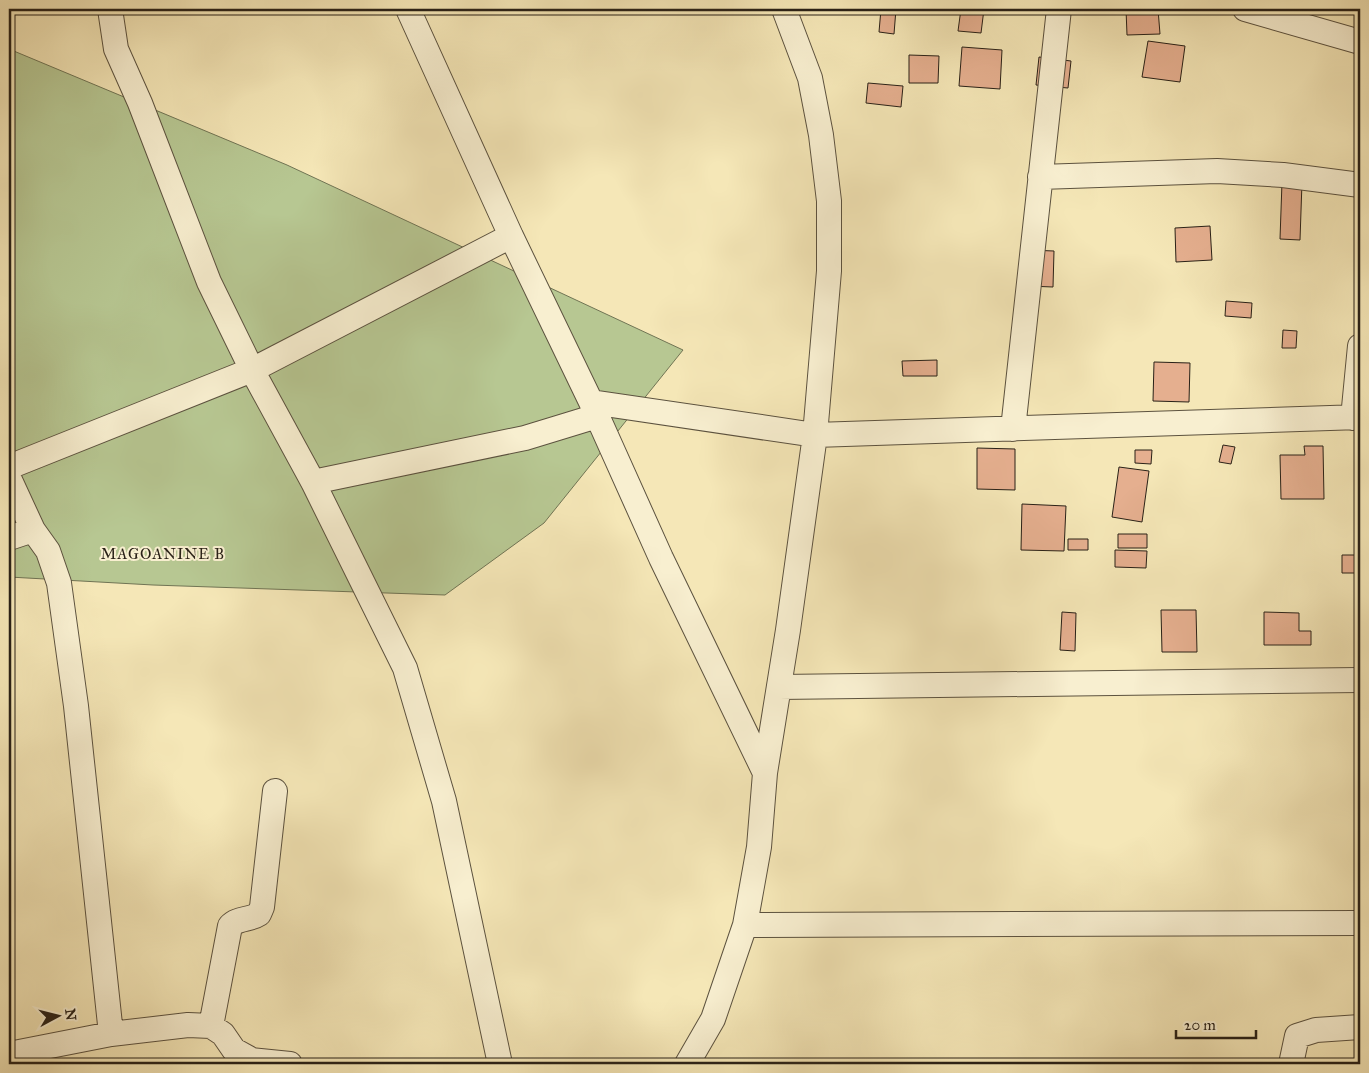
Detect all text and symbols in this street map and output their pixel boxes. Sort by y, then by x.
district label: MAGOANINE B [101,545,225,563]
north arrow [32,990,82,1040]
text: N [61,1008,80,1022]
scale bar [1176,1008,1256,1040]
text: 20 m [1184,1016,1216,1034]

